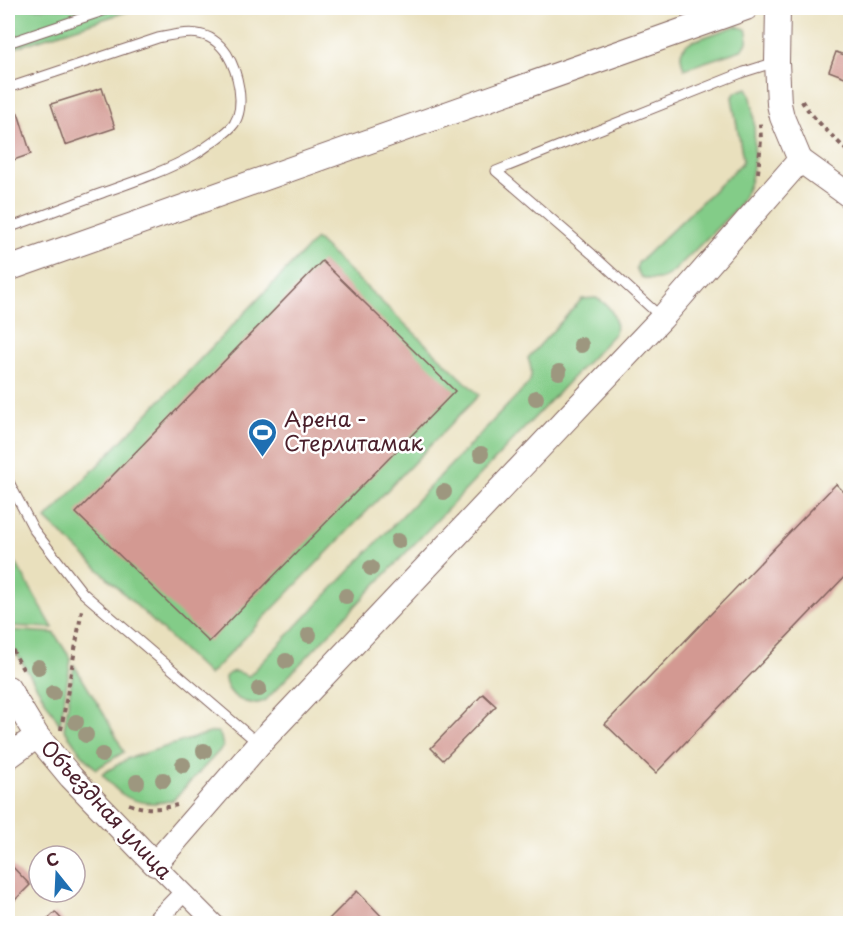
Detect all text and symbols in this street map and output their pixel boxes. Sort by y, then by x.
place label: Арена - Стерлитамак [284,402,424,458]
sports icon: Арена - Стерлитамак [247,416,279,458]
street label: Объездная улица [34,732,181,886]
north arrow [27,844,87,904]
text: С [43,846,61,872]

